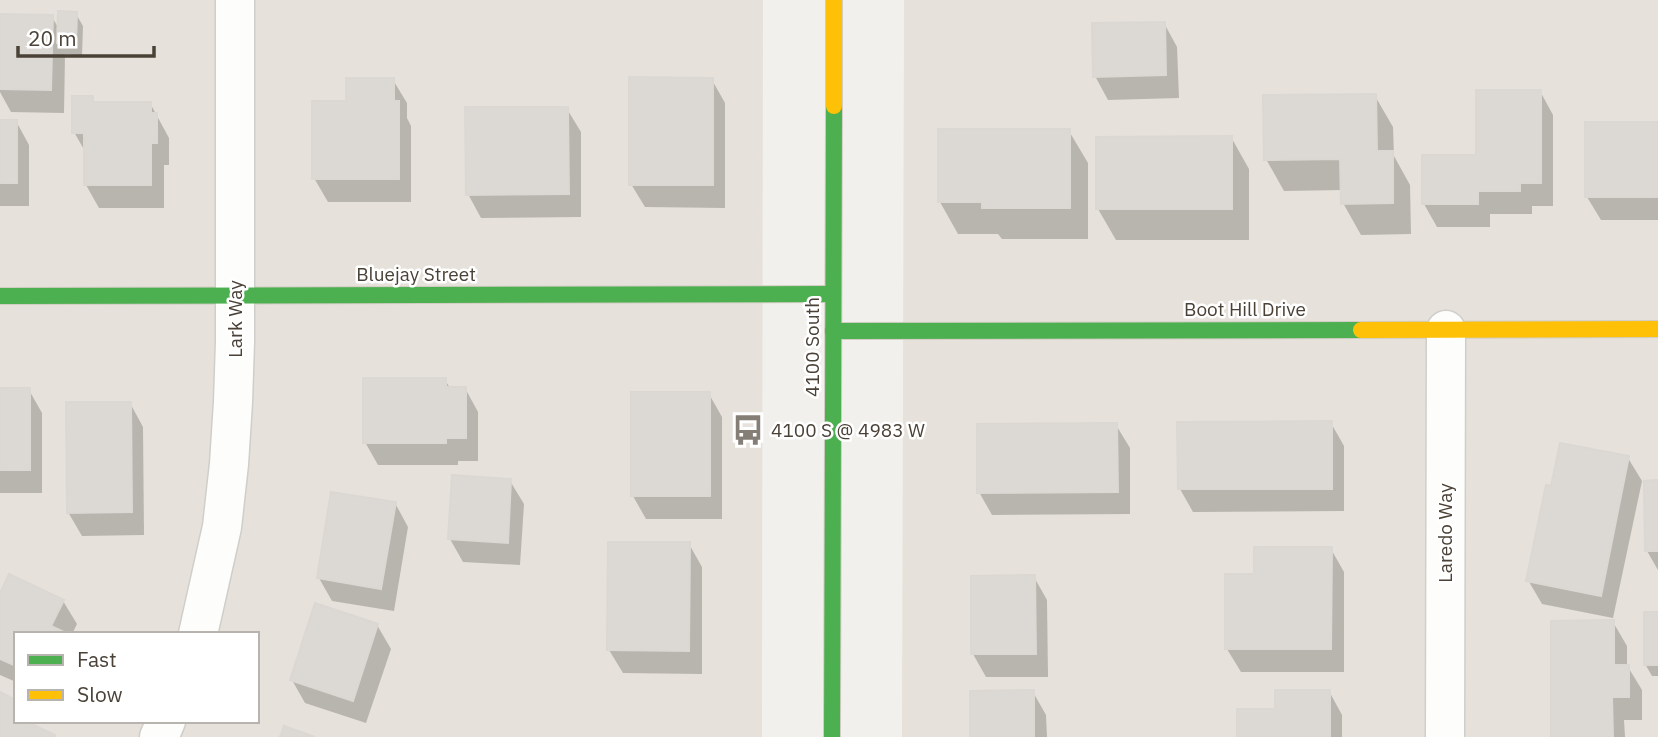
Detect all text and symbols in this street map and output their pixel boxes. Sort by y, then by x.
scale bar [18,14,154,58]
text: 20 m [28,24,77,52]
street label: Bluejay Street [356,262,476,286]
street label: Lark Way [223,280,247,358]
street label: 4100 South [800,297,824,397]
street label: Boot Hill Drive [1184,297,1306,321]
bus stop icon: 4100 S @ 4983 W [731,413,765,447]
place label: 4100 S @ 4983 W [771,418,925,442]
street label: Laredo Way [1433,483,1457,583]
legend [14,632,259,723]
text: Fast [77,645,117,673]
text: Slow [77,680,123,708]

